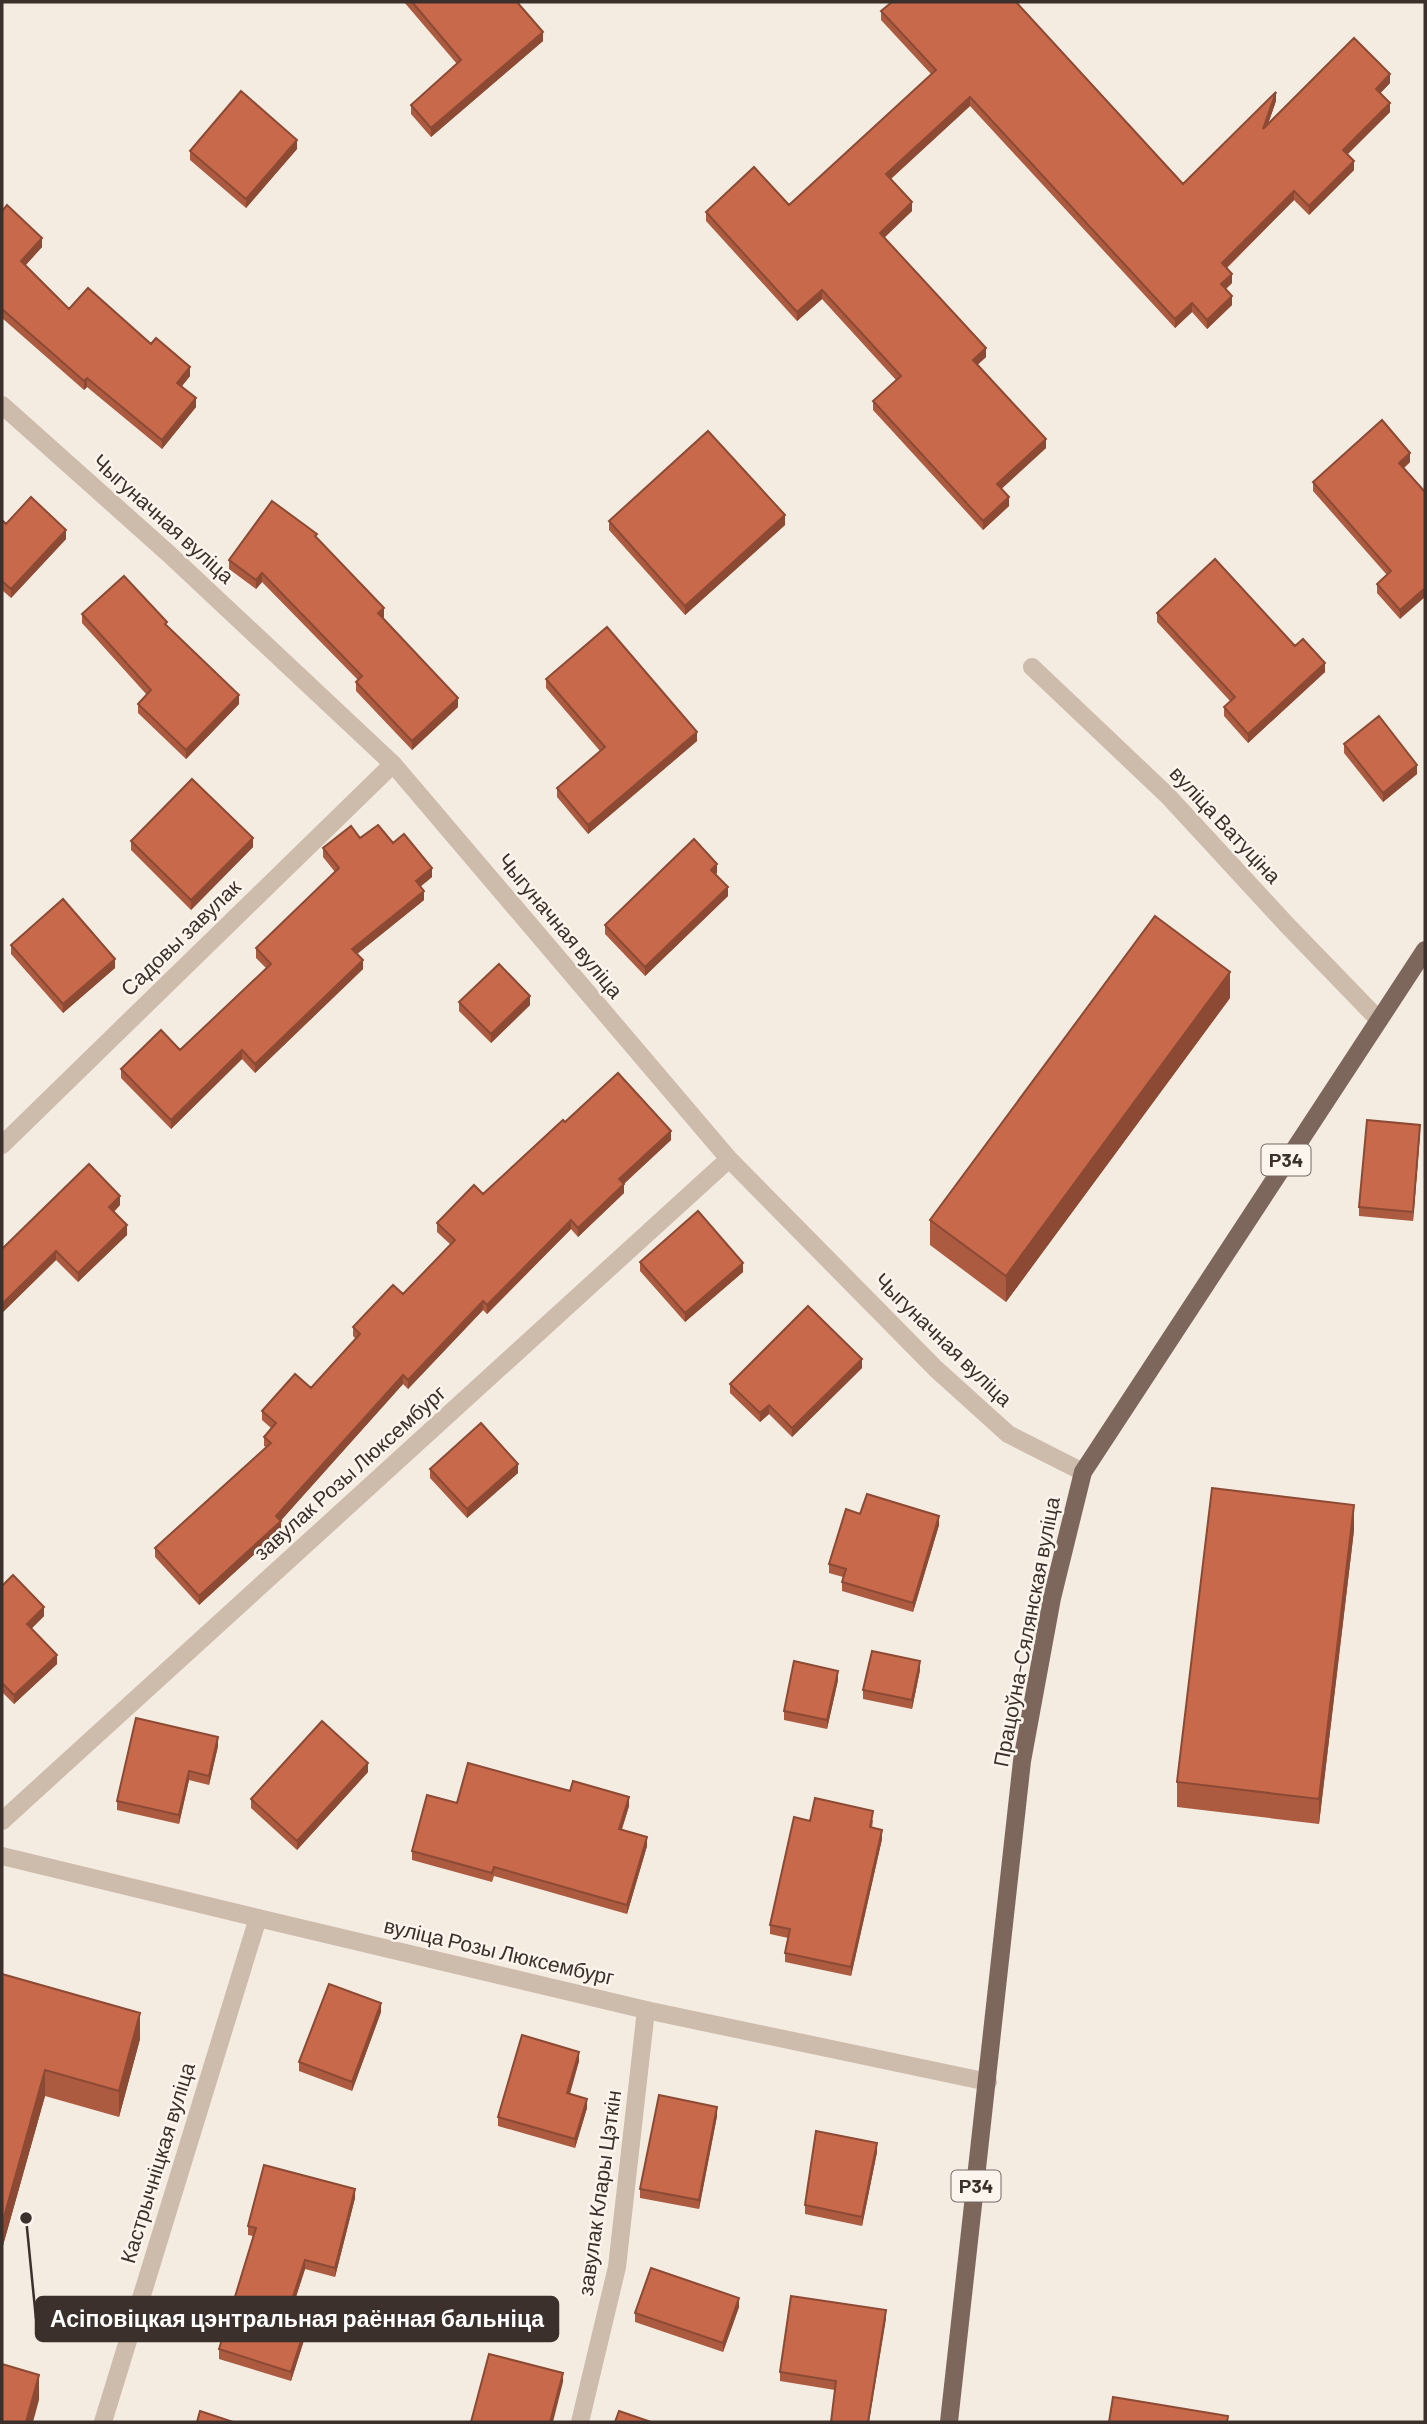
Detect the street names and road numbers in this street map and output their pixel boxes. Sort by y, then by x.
street label: Чыгуначная вуліца [88,448,240,588]
street label: вуліца Ватуціна [1165,760,1287,888]
street label: Чыгуначная вуліца [493,848,629,1003]
street label: Садовы завулак [115,873,246,1000]
road number: Р34 [1262,1144,1310,1176]
street label: Чыгуначная вуліца [870,1267,1018,1411]
street label: завулак Розы Люксембург [248,1379,450,1565]
street label: Працоўна-Сялянская вуліца [987,1494,1064,1769]
street label: вуліца Розы Люксембург [382,1912,617,1989]
street label: Кастрычніцкая вуліца [114,2059,199,2266]
street label: завулак Клары Цэткін [572,2088,625,2297]
road number: Р34 [951,2170,1000,2202]

